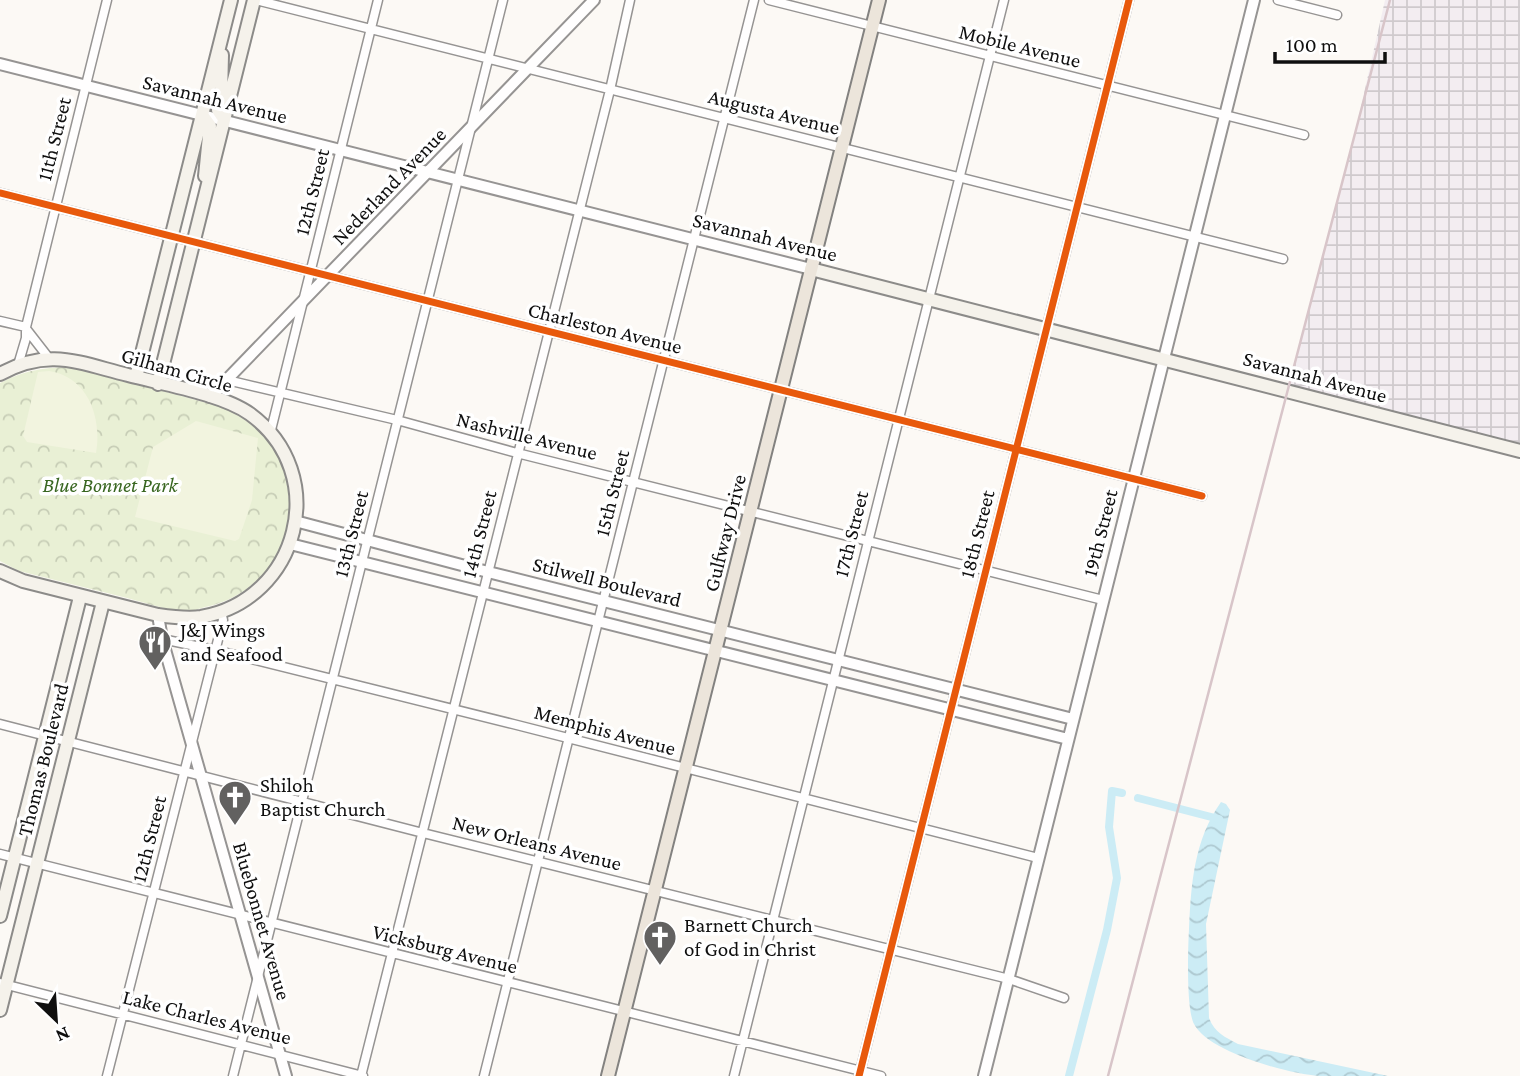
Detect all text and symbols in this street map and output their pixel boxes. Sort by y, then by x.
street label: Mobile Avenue [957,19,1083,73]
scale bar [1275,21,1385,65]
text: 100 m [1286,33,1338,57]
street label: Savannah Avenue [140,69,290,129]
street label: Augusta Avenue [706,84,842,140]
street label: 11th Street [32,94,76,183]
street label: Nederland Avenue [327,122,451,250]
street label: 12th Street [290,145,335,238]
street label: Savannah Avenue [690,207,840,267]
street label: Charleston Avenue [525,297,685,359]
street label: Gilham Circle [119,343,235,397]
street label: Savannah Avenue [1240,346,1390,408]
street label: Nashville Avenue [454,407,600,465]
street label: 15th Street [590,446,635,539]
street label: Gulfway Drive [699,472,751,594]
park label: Blue Bonnet Park [42,473,178,497]
street label: 19th Street [1078,486,1123,579]
street label: 13th Street [329,487,374,580]
street label: 14th Street [457,487,502,580]
street label: 17th Street [829,487,874,580]
street label: 18th Street [955,487,1000,580]
street label: Stilwell Boulevard [530,552,684,612]
place label: J&J Wings and Seafood [178,618,283,666]
restaurant icon: J&J Wings and Seafood [136,623,174,672]
street label: Thomas Boulevard [12,681,74,839]
street label: Memphis Avenue [532,700,678,760]
place label: Shiloh Baptist Church [260,773,386,821]
church icon: Shiloh Baptist Church [216,778,254,827]
street label: 12th Street [127,792,172,885]
street label: New Orleans Avenue [450,810,624,876]
street label: Bluebonnet Avenue [228,839,296,1003]
place label: Barnett Church of God in Christ [684,913,817,961]
church icon: Barnett Church of God in Christ [641,918,679,967]
street label: Vicksburg Avenue [370,919,520,979]
street label: Lake Charles Avenue [120,984,294,1050]
north arrow [21,985,91,1055]
text: N [53,1023,73,1047]

